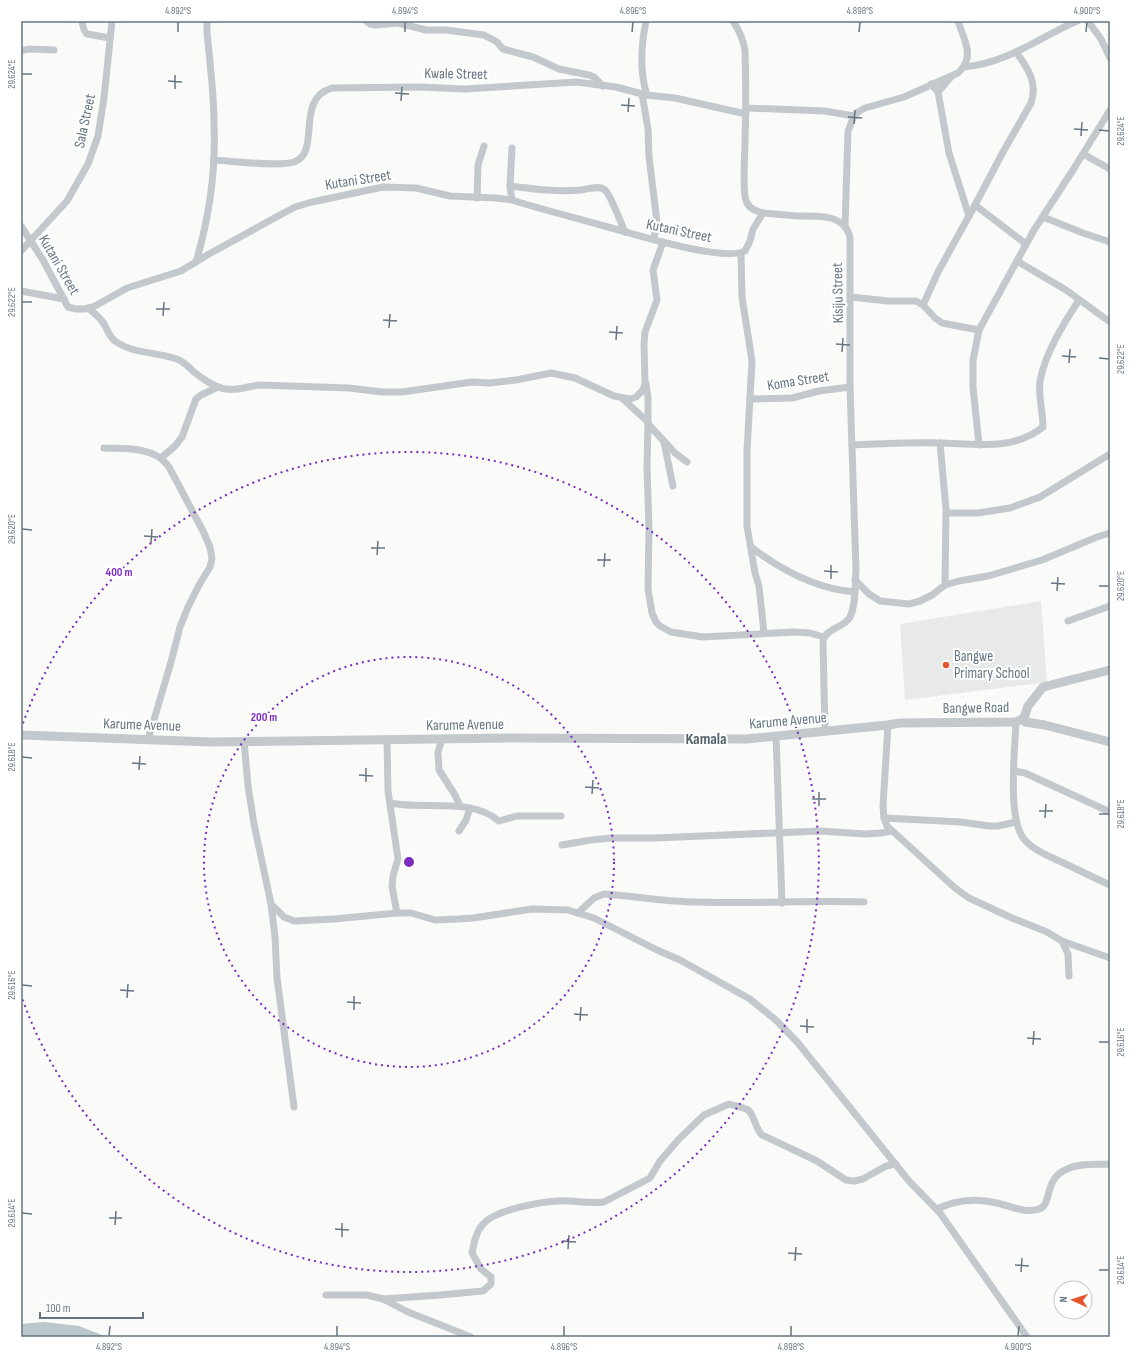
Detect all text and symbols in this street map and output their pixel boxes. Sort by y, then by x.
text: 4.892°S [165,5,191,17]
text: 4.894°S [392,5,418,17]
text: 4.896°S [620,5,646,17]
text: 4.898°S [847,5,873,17]
text: 4.900°S [1074,5,1100,17]
text: 29.624°E [6,59,18,89]
street label: Kwale Street [424,64,488,84]
street label: Sala Street [70,92,100,150]
text: 29.624°E [1115,116,1127,146]
street label: Kutani Street [324,165,393,195]
street label: Kutani Street [645,215,714,247]
street label: Kutani Street [34,232,84,299]
street label: Kisiju Street [828,262,848,324]
text: 29.622°E [6,287,18,317]
text: 29.622°E [1115,344,1127,374]
street label: Koma Street [766,367,831,395]
text: 29.620°E [6,514,18,544]
text: 400 m [106,565,132,580]
text: 29.620°E [1115,571,1127,601]
place label: Bangwe Primary School [954,647,1030,683]
marker: Bangwe Primary School [941,660,951,670]
street label: Bangwe Road [943,698,1009,718]
street label: Karume Avenue [748,708,828,734]
text: 200 m [251,710,277,725]
street label: Karume Avenue [103,714,181,736]
street label: Karume Avenue [426,715,504,735]
district label: Kamala [685,730,727,749]
text: 29.618°E [6,742,18,772]
text: 29.618°E [1115,799,1127,829]
centre of rings [402,855,416,869]
text: 29.616°E [6,970,18,1000]
text: 29.616°E [1115,1027,1127,1057]
text: 29.614°E [6,1199,18,1227]
text: 29.614°E [1115,1256,1127,1284]
north arrow [1053,1280,1093,1320]
scale bar [40,1294,143,1320]
text: N [1057,1296,1070,1303]
text: 100 m [46,1301,71,1316]
text: 4.892°S [96,1341,122,1353]
text: 4.894°S [324,1341,350,1353]
text: 4.896°S [551,1341,577,1353]
text: 4.898°S [778,1341,804,1353]
text: 4.900°S [1005,1341,1031,1353]

